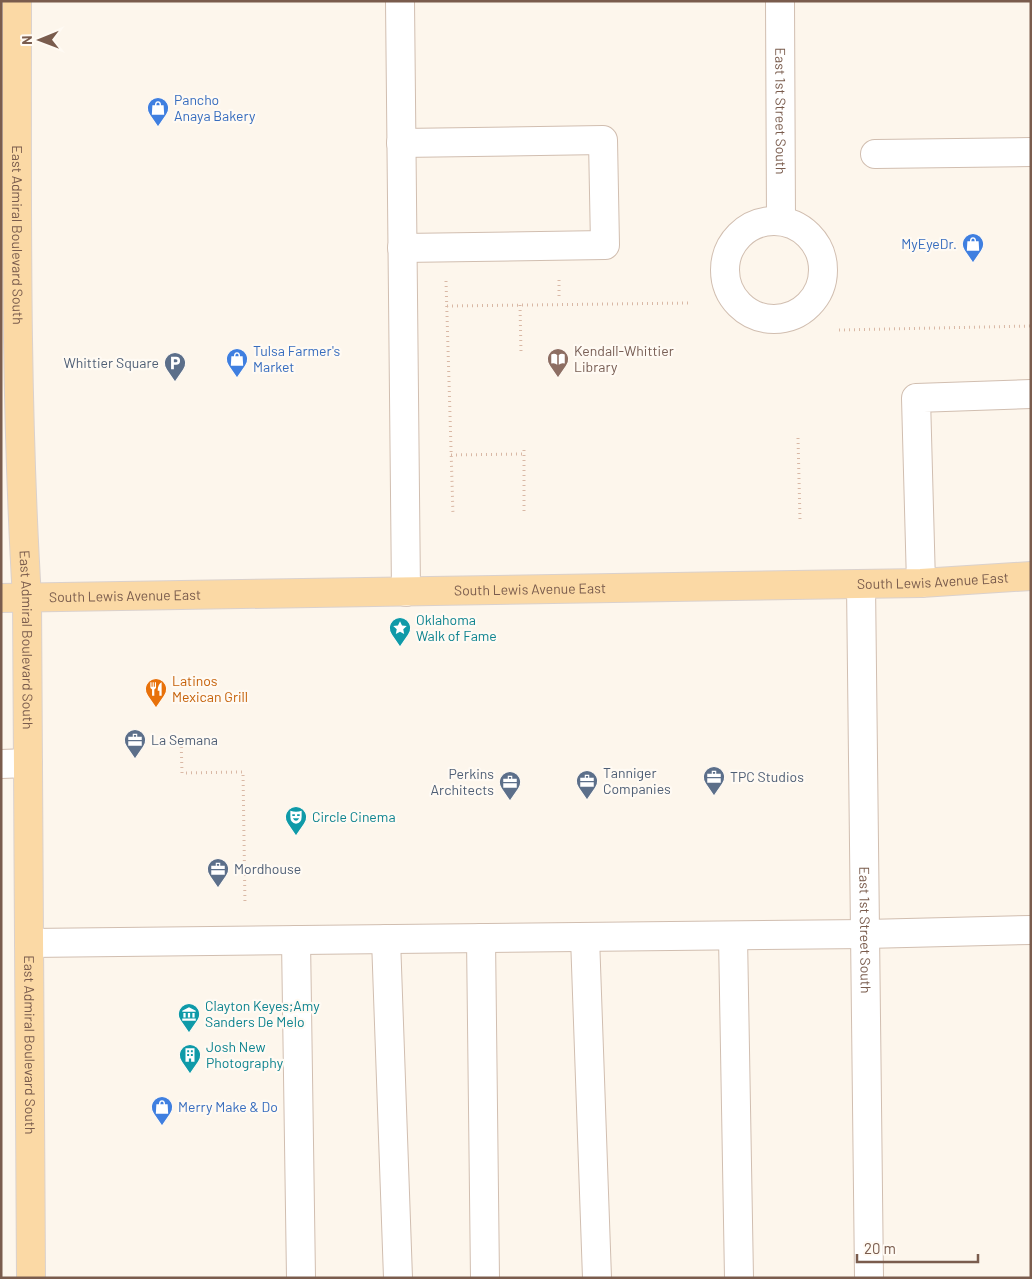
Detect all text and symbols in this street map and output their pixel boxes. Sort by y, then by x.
north arrow [15,15,65,65]
text: N [18,35,35,45]
street label: East 1st Street South [772,47,790,175]
place label: Pancho Anaya Bakery [174,91,256,124]
shop icon: Pancho Anaya Bakery [146,96,170,127]
street label: East Admiral Boulevard South [9,145,27,325]
shop icon: MyEyeDr. [961,232,985,263]
place label: MyEyeDr. [901,235,957,252]
place label: Tulsa Farmer's Market [253,342,340,375]
place label: Kendall-Whittier Library [574,342,674,375]
shop icon: Tulsa Farmer's Market [225,347,249,378]
library icon: Kendall-Whittier Library [546,347,570,378]
parking icon: Whittier Square [163,351,187,382]
place label: Whittier Square [63,354,159,371]
street label: East Admiral Boulevard South [16,550,37,730]
street label: South Lewis Avenue East [857,568,1009,592]
street label: South Lewis Avenue East [454,579,606,599]
street label: South Lewis Avenue East [49,586,201,605]
place label: Oklahoma Walk of Fame [416,611,497,644]
place icon: Oklahoma Walk of Fame [388,616,412,647]
place label: Latinos Mexican Grill [172,672,248,705]
restaurant icon: Latinos Mexican Grill [144,677,168,708]
office icon: La Semana [123,728,147,759]
place label: La Semana [151,731,218,748]
place label: Tanniger Companies [603,764,671,797]
place label: Perkins Architects [431,765,494,798]
office icon: TPC Studios [702,765,726,796]
place label: TPC Studios [730,768,804,785]
office icon: Tanniger Companies [575,769,599,800]
office icon: Perkins Architects [498,770,522,801]
theatre icon: Circle Cinema [284,805,308,836]
place label: Circle Cinema [312,808,396,825]
office icon: Mordhouse [206,857,230,888]
place label: Mordhouse [234,860,301,877]
street label: East 1st Street South [856,866,875,994]
street label: East Admiral Boulevard South [21,955,39,1135]
place label: Clayton Keyes;Amy Sanders De Melo [205,997,320,1030]
museum icon: Clayton Keyes;Amy Sanders De Melo [177,1002,201,1033]
place label: Josh New Photography [206,1038,284,1071]
building icon: Josh New Photography [178,1043,202,1074]
shop icon: Merry Make & Do [150,1095,174,1126]
place label: Merry Make & Do [178,1098,278,1115]
scale bar [857,1232,978,1264]
text: 20 m [864,1239,896,1257]

